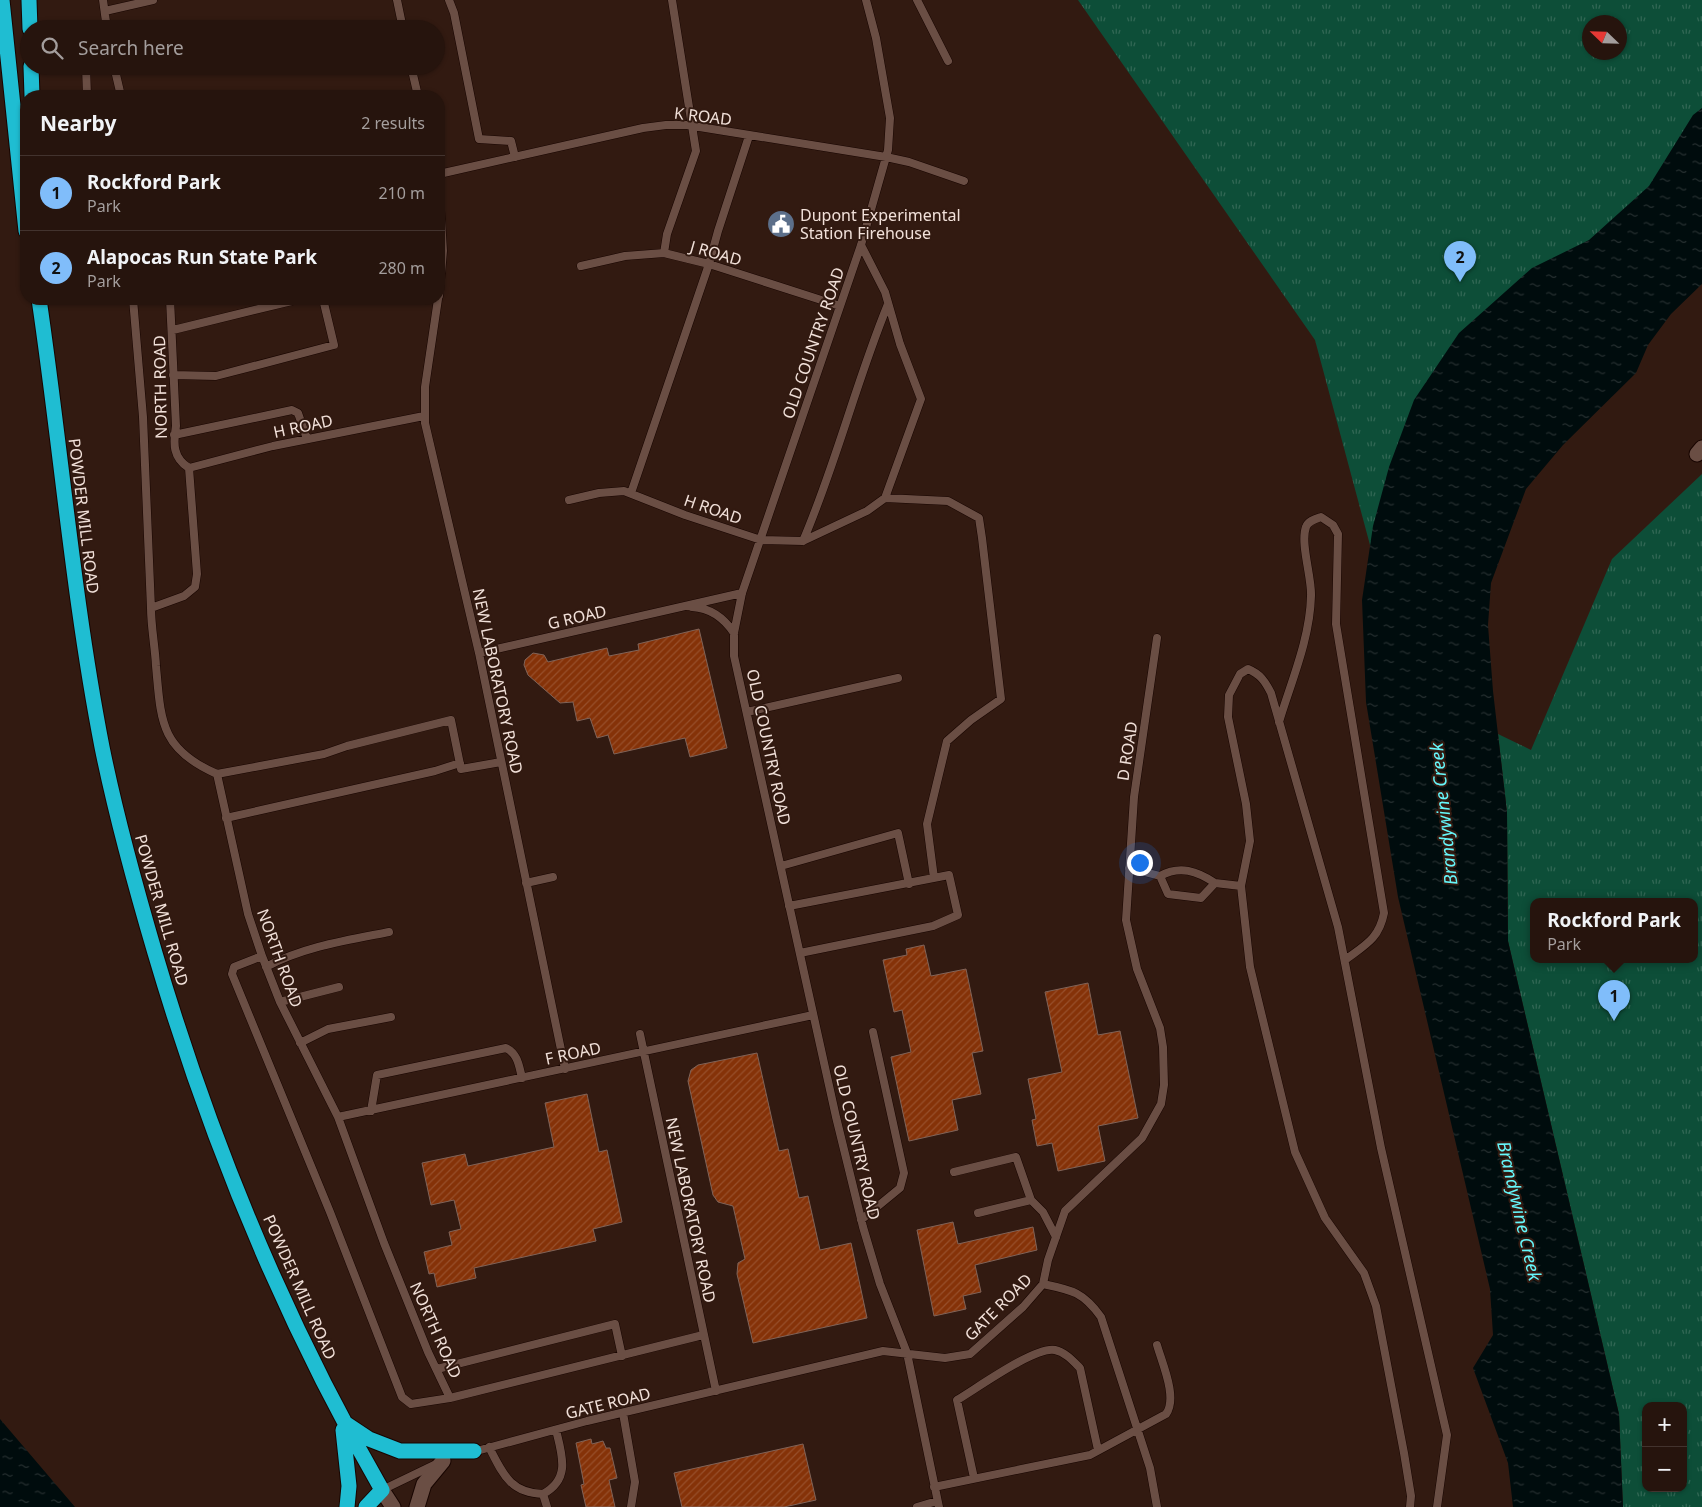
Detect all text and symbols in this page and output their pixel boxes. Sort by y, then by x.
north arrow [1582,15,1627,60]
search box [20,20,445,75]
icon: search [38,34,66,62]
text: Search here [78,35,184,61]
street label: K ROAD [673,102,733,130]
text: Nearby [40,109,116,137]
text: 2 results [361,112,425,134]
text: Rockford Park [87,169,221,195]
text: 1 [51,182,61,204]
text: 210 m [378,182,425,204]
text: Park [87,195,121,217]
place label: Dupont Experimental Station Firehouse [800,204,961,244]
public building icon: Dupont Experimental Station Firehouse [766,209,796,239]
street label: J ROAD [686,235,744,271]
pin: 2 [1444,241,1476,282]
text: Alapocas Run State Park [87,244,317,270]
text: 2 [51,257,61,279]
text: 280 m [378,257,425,279]
street label: OLD COUNTRY ROAD [777,264,849,422]
text: Park [87,270,121,292]
street label: NORTH ROAD [148,335,172,439]
street label: H ROAD [271,409,335,443]
street label: POWDER MILL ROAD [64,437,104,595]
street label: H ROAD [681,489,745,529]
street label: NEW LABORATORY ROAD [468,586,528,776]
street label: G ROAD [545,600,609,634]
street label: OLD COUNTRY ROAD [742,667,796,827]
street label: D ROAD [1111,720,1143,782]
water label: Brandywine Creek [1423,741,1462,887]
street label: POWDER MILL ROAD [130,832,194,988]
your location [1127,850,1153,876]
popup [1530,898,1698,963]
street label: NORTH ROAD [252,906,308,1010]
text: Rockford Park [1547,907,1681,933]
text: Park [1547,933,1581,955]
pin: 1 [1598,980,1630,1021]
street label: F ROAD [543,1036,603,1070]
street label: OLD COUNTRY ROAD [828,1062,886,1222]
street label: NEW LABORATORY ROAD [661,1115,721,1305]
water label: Brandywine Creek [1492,1138,1548,1284]
street label: POWDER MILL ROAD [258,1211,342,1363]
street label: GATE ROAD [960,1269,1036,1345]
street label: NORTH ROAD [405,1278,467,1382]
street label: GATE ROAD [563,1382,653,1424]
map controls [1642,1402,1687,1492]
button: + [1642,1402,1687,1447]
button: − [1642,1447,1687,1492]

